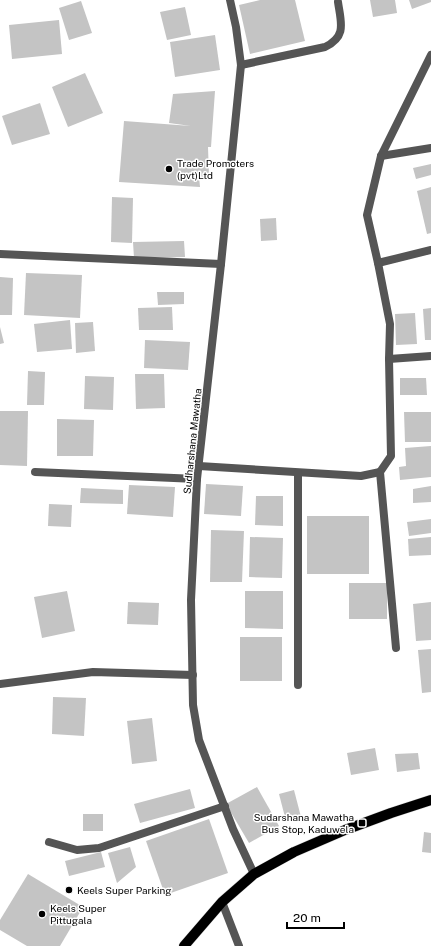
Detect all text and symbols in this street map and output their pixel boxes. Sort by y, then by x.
place label: Trade Promoters (pvt)Ltd [177,157,254,181]
marker: Trade Promoters (pvt)Ltd [164,164,174,174]
street label: Sudharshana Mawatha [180,388,204,494]
place label: Sudarshana Mawatha Bus Stop, Kaduwela [254,811,354,835]
marker: Sudarshana Mawatha Bus Stop, Kaduwela [357,818,367,828]
place label: Keels Super Parking [77,884,172,896]
marker: Keels Super Parking [64,885,74,895]
place label: Keels Super Pittugala [50,902,106,926]
scale bar [287,904,344,930]
marker: Keels Super Pittugala [37,909,47,919]
text: 20 m [293,911,321,925]

